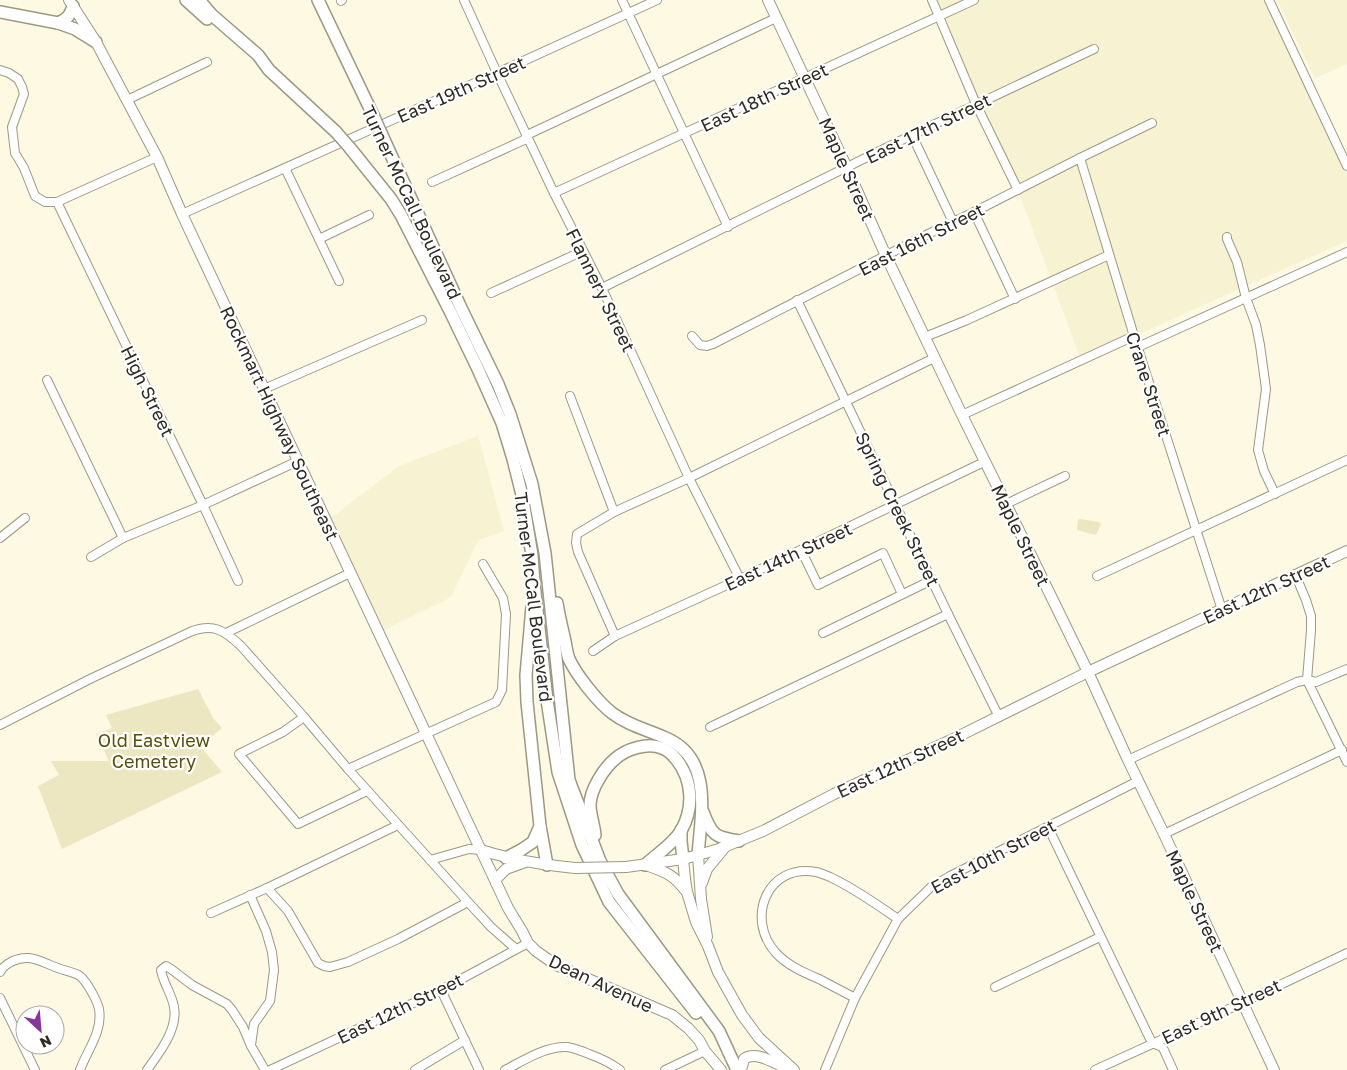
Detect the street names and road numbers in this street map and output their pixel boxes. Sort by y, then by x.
street label: East 19th Street [394,51,528,127]
street label: East 18th Street [697,58,831,136]
street label: East 17th Street [862,88,994,168]
street label: Turner McCall Boulevard [357,102,467,302]
street label: Maple Street [814,114,880,224]
street label: East 16th Street [855,198,987,280]
street label: Flannery Street [562,225,640,355]
street label: Rockmart Highway Southeast [216,302,344,544]
street label: Crane Street [1122,329,1176,439]
street label: High Street [117,342,179,440]
street label: Spring Creek Street [851,428,945,590]
street label: Maple Street [987,481,1055,589]
street label: Turner McCall Boulevard [510,491,558,703]
street label: East 14th Street [721,517,855,595]
street label: East 12th Street [1199,550,1333,628]
street label: East 12th Street [833,724,967,802]
street label: East 10th Street [927,814,1059,898]
street label: Maple Street [1162,846,1228,956]
street label: Dean Avenue [545,949,657,1017]
street label: East 12th Street [333,968,467,1048]
street label: East 9th Street [1158,974,1284,1048]

